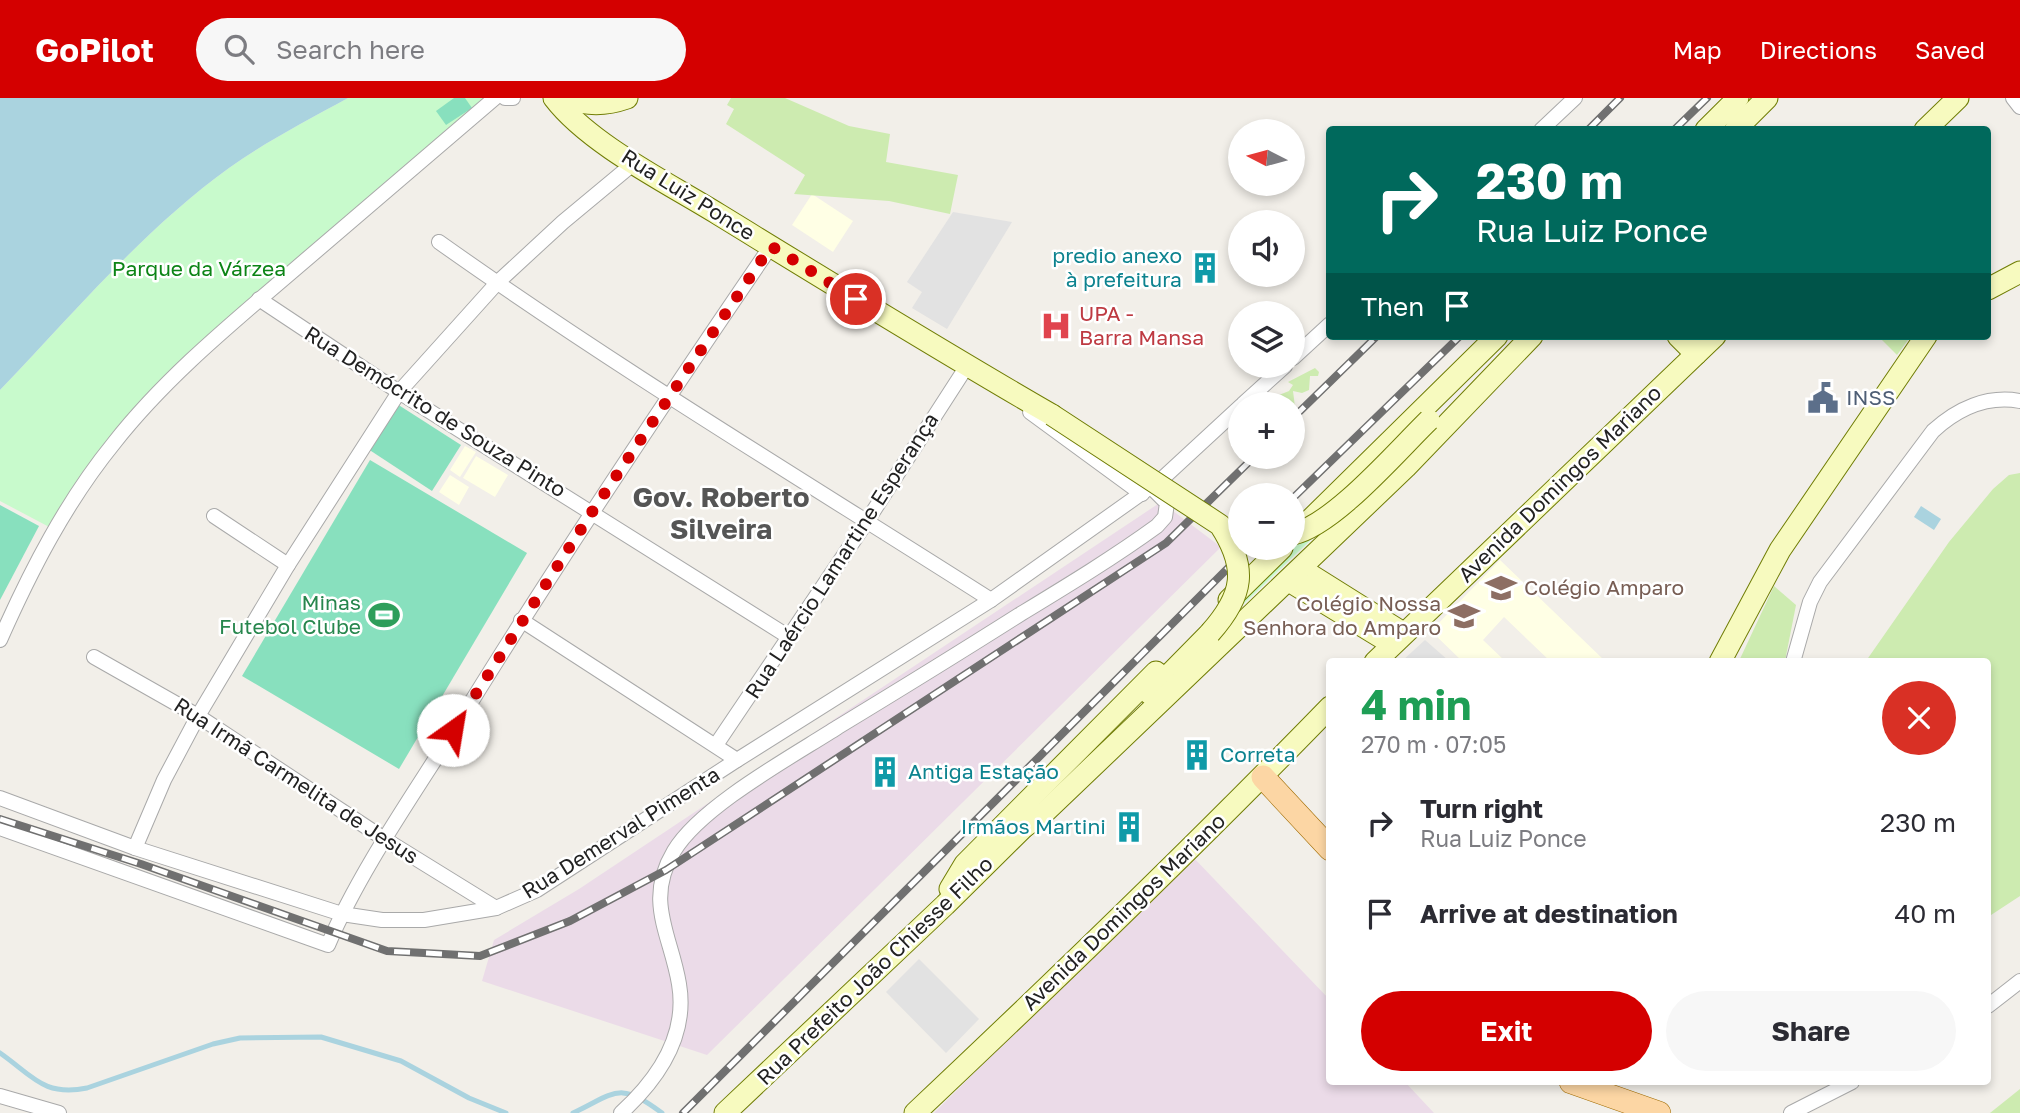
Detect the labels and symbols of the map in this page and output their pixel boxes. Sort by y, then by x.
north arrow [1228,119,1306,196]
street label: Rua Luiz Ponce [617,143,760,246]
place label: predio anexo à prefeitura [1052,242,1182,292]
building icon: predio anexo à prefeitura [1188,251,1222,285]
park label: Parque da Várzea [112,255,286,281]
pin [826,269,886,329]
place label: UPA - Barra Mansa [1079,300,1204,350]
hospital icon: UPA - Barra Mansa [1039,309,1073,343]
street label: Rua Demócrito de Souza Pinto [300,320,571,503]
street label: Avenida Domingos Mariano [1452,379,1666,587]
public building icon: INSS [1806,381,1840,415]
place label: INSS [1846,384,1895,410]
street label: Rua Laércio Lamartine Esperança [739,408,943,703]
district label: Gov. Roberto Silveira [632,480,810,545]
school or university icon: Colégio Amparo [1484,571,1518,605]
place label: Colégio Amparo [1524,574,1684,600]
place label: Minas Futebol Clube [219,589,361,639]
place label: Colégio Nossa Senhora do Amparo [1243,590,1441,640]
sports icon: Minas Futebol Clube [367,598,401,632]
school or university icon: Colégio Nossa Senhora do Amparo [1447,599,1481,633]
street label: Rua Irmã Carmelita de Jesus [169,691,424,869]
position arrow [416,693,490,767]
building icon: Correta [1180,738,1214,772]
place label: Correta [1220,741,1296,767]
building icon: Antiga Estação [868,755,902,789]
place label: Antiga Estação [908,758,1059,784]
street label: Rua Demerval Pimenta [517,761,724,904]
street label: Avenida Domingos Mariano [1016,807,1230,1015]
building icon: Irmãos Martini [1112,810,1146,844]
place label: Irmãos Martini [961,813,1106,839]
street label: Rua Prefeito João Chiesse Filho [751,851,998,1090]

